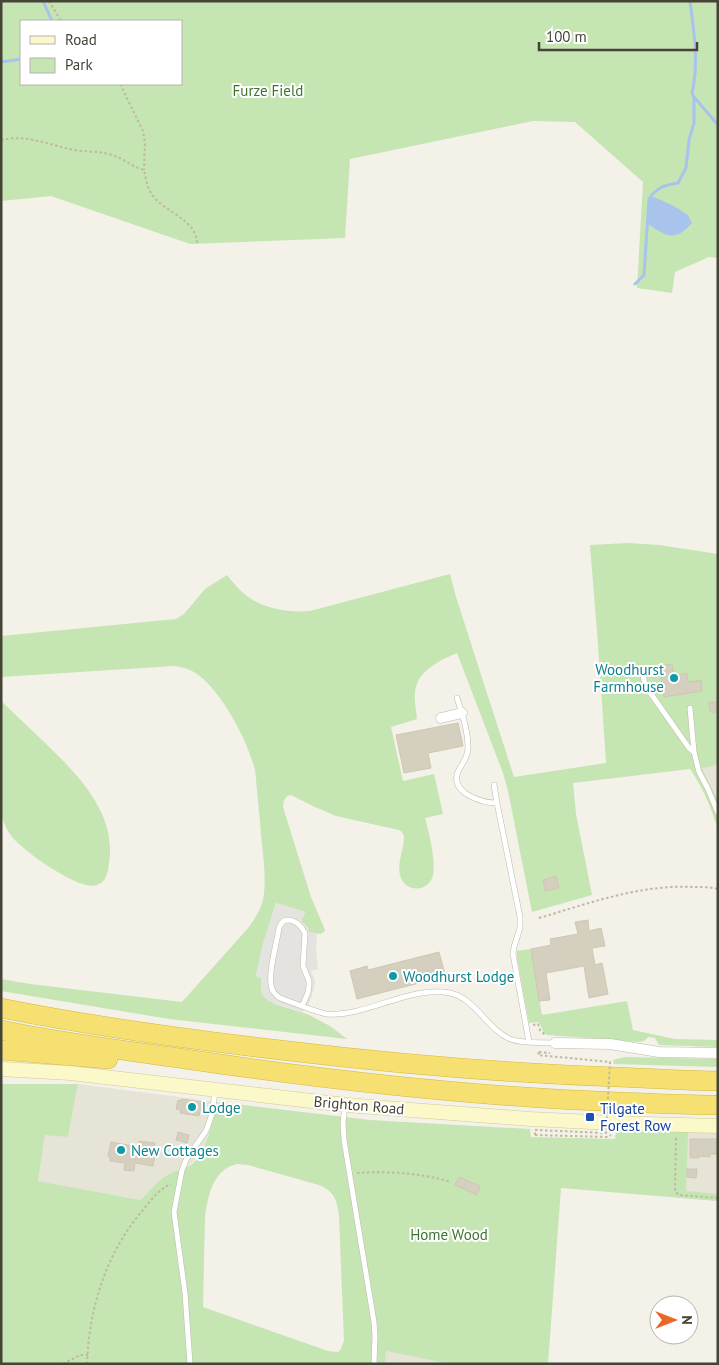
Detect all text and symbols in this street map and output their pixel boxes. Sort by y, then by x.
legend [20,20,182,85]
scale bar [539,20,696,52]
text: 100 m [546,27,587,46]
text: Road [65,30,97,49]
text: Park [65,55,93,74]
park label: Furze Field [233,81,303,100]
place label: Woodhurst Farmhouse [593,660,664,696]
marker: Woodhurst Farmhouse [668,672,680,684]
place label: Woodhurst Lodge [403,967,514,986]
marker: Woodhurst Lodge [387,970,399,982]
street label: Brighton Road [313,1092,405,1118]
place label: Lodge [202,1098,241,1117]
place label: Tilgate Forest Row [600,1099,671,1135]
marker: Lodge [186,1101,198,1113]
marker: Tilgate Forest Row [584,1111,596,1123]
place label: New Cottages [131,1141,219,1160]
marker: New Cottages [115,1144,127,1156]
park label: Home Wood [410,1225,488,1244]
north arrow [649,1295,699,1345]
text: N [678,1315,696,1325]

